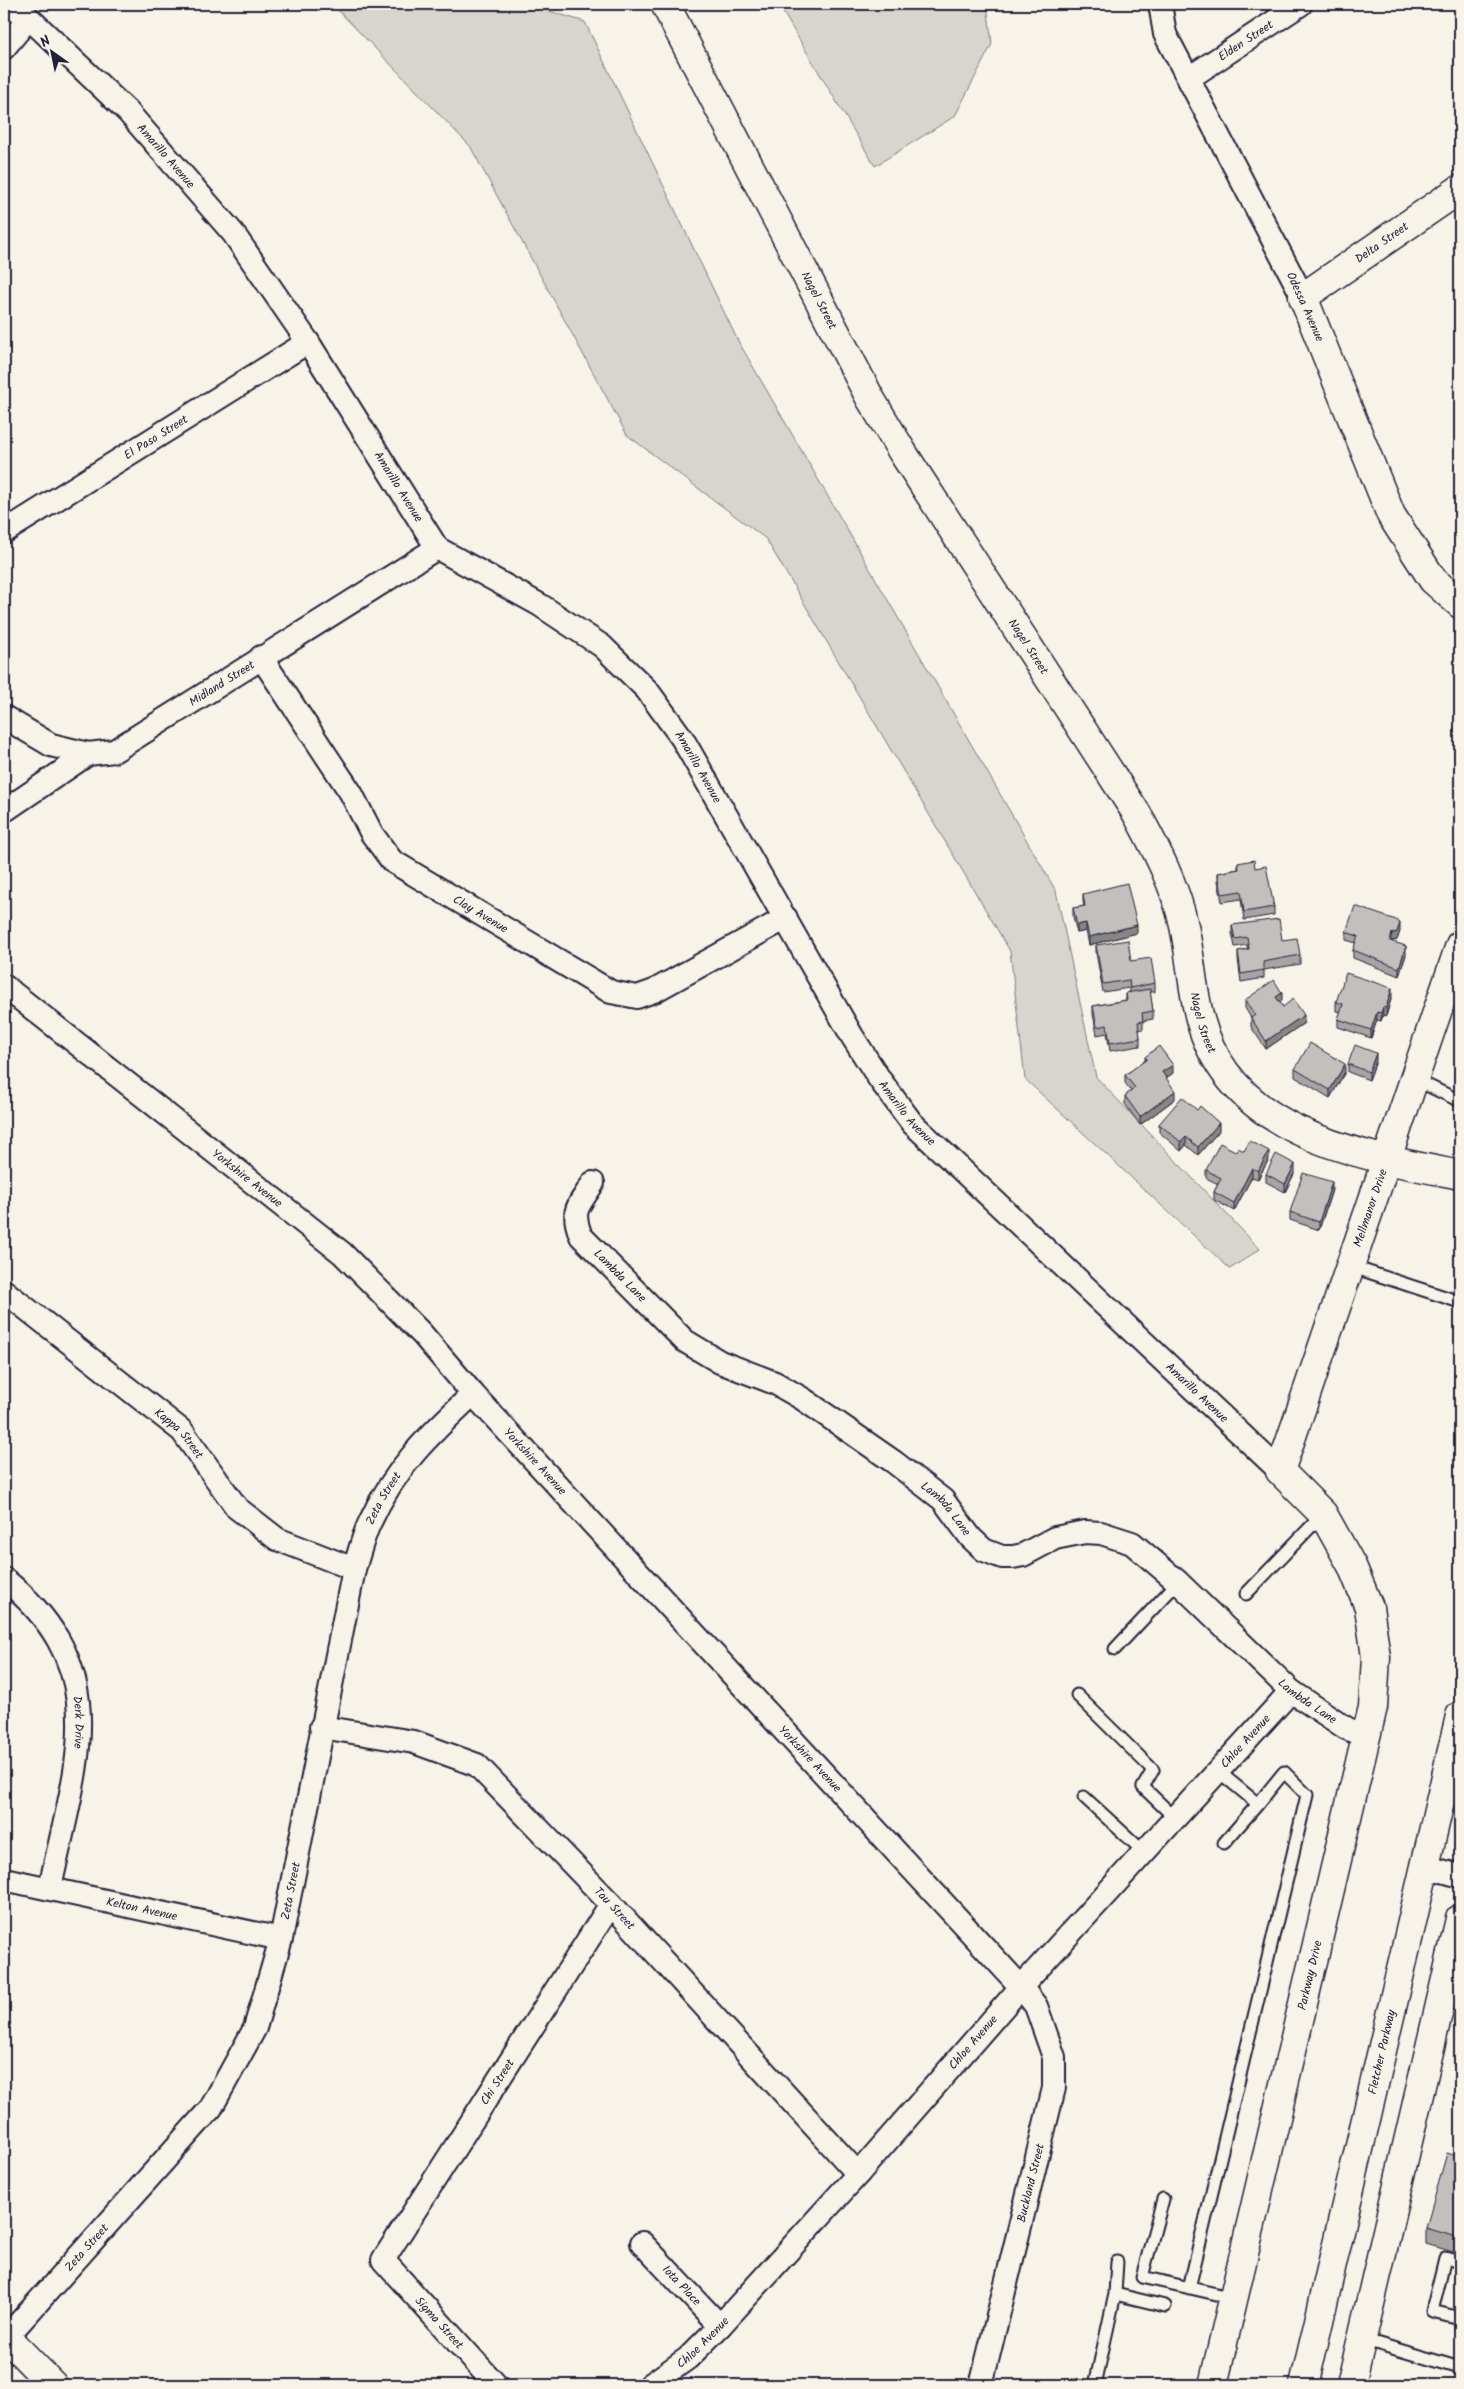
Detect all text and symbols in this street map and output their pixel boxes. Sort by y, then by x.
street label: Elden Street [1214,15,1278,66]
north arrow [28,28,78,78]
text: N [36,30,55,54]
street label: Amarillo Avenue [132,119,200,193]
street label: Delta Street [1351,217,1413,268]
street label: Nagel Street [796,268,842,333]
street label: Odessa Avenue [1281,269,1329,346]
street label: El Paso Street [120,410,192,464]
street label: Amarillo Avenue [369,447,428,526]
street label: Nagel Street [1003,615,1054,679]
street label: Midland Street [185,655,259,711]
street label: Amarillo Avenue [670,726,727,807]
street label: Clay Avenue [449,890,512,938]
street label: Nagel Street [1185,991,1221,1057]
street label: Amarillo Avenue [874,1076,941,1151]
street label: Yorkshire Avenue [208,1144,287,1213]
street label: Mellmanor Drive [1348,1166,1392,1250]
street label: Lambda Lane [589,1245,652,1307]
street label: Amarillo Avenue [1161,1358,1233,1428]
street label: Kappa Street [150,1403,209,1463]
street label: Yorkshire Avenue [499,1423,572,1500]
street label: Zeta Street [361,1467,406,1528]
street label: Lambda Lane [917,1477,976,1540]
street label: Lambda Lane [1274,1674,1341,1729]
street label: Derk Drive [68,1695,89,1750]
street label: Chloe Avenue [1215,1709,1275,1773]
street label: Yorkshire Avenue [774,1721,847,1797]
street label: Zeta Street [276,1860,306,1921]
street label: Tau Street [590,1882,640,1934]
street label: Kelton Avenue [105,1892,180,1926]
street label: Parkway Drive [1292,1938,1327,2012]
street label: Fletcher Parkway [1363,2007,1401,2096]
street label: Chloe Avenue [943,2010,1003,2074]
street label: Chi Street [475,2055,519,2109]
street label: Buckland Street [1012,2141,1050,2224]
street label: Zeta Street [60,2219,113,2276]
street label: Iota Place [658,2260,706,2310]
street label: Sigma Street [410,2292,468,2354]
street label: Chloe Avenue [672,2312,734,2373]

